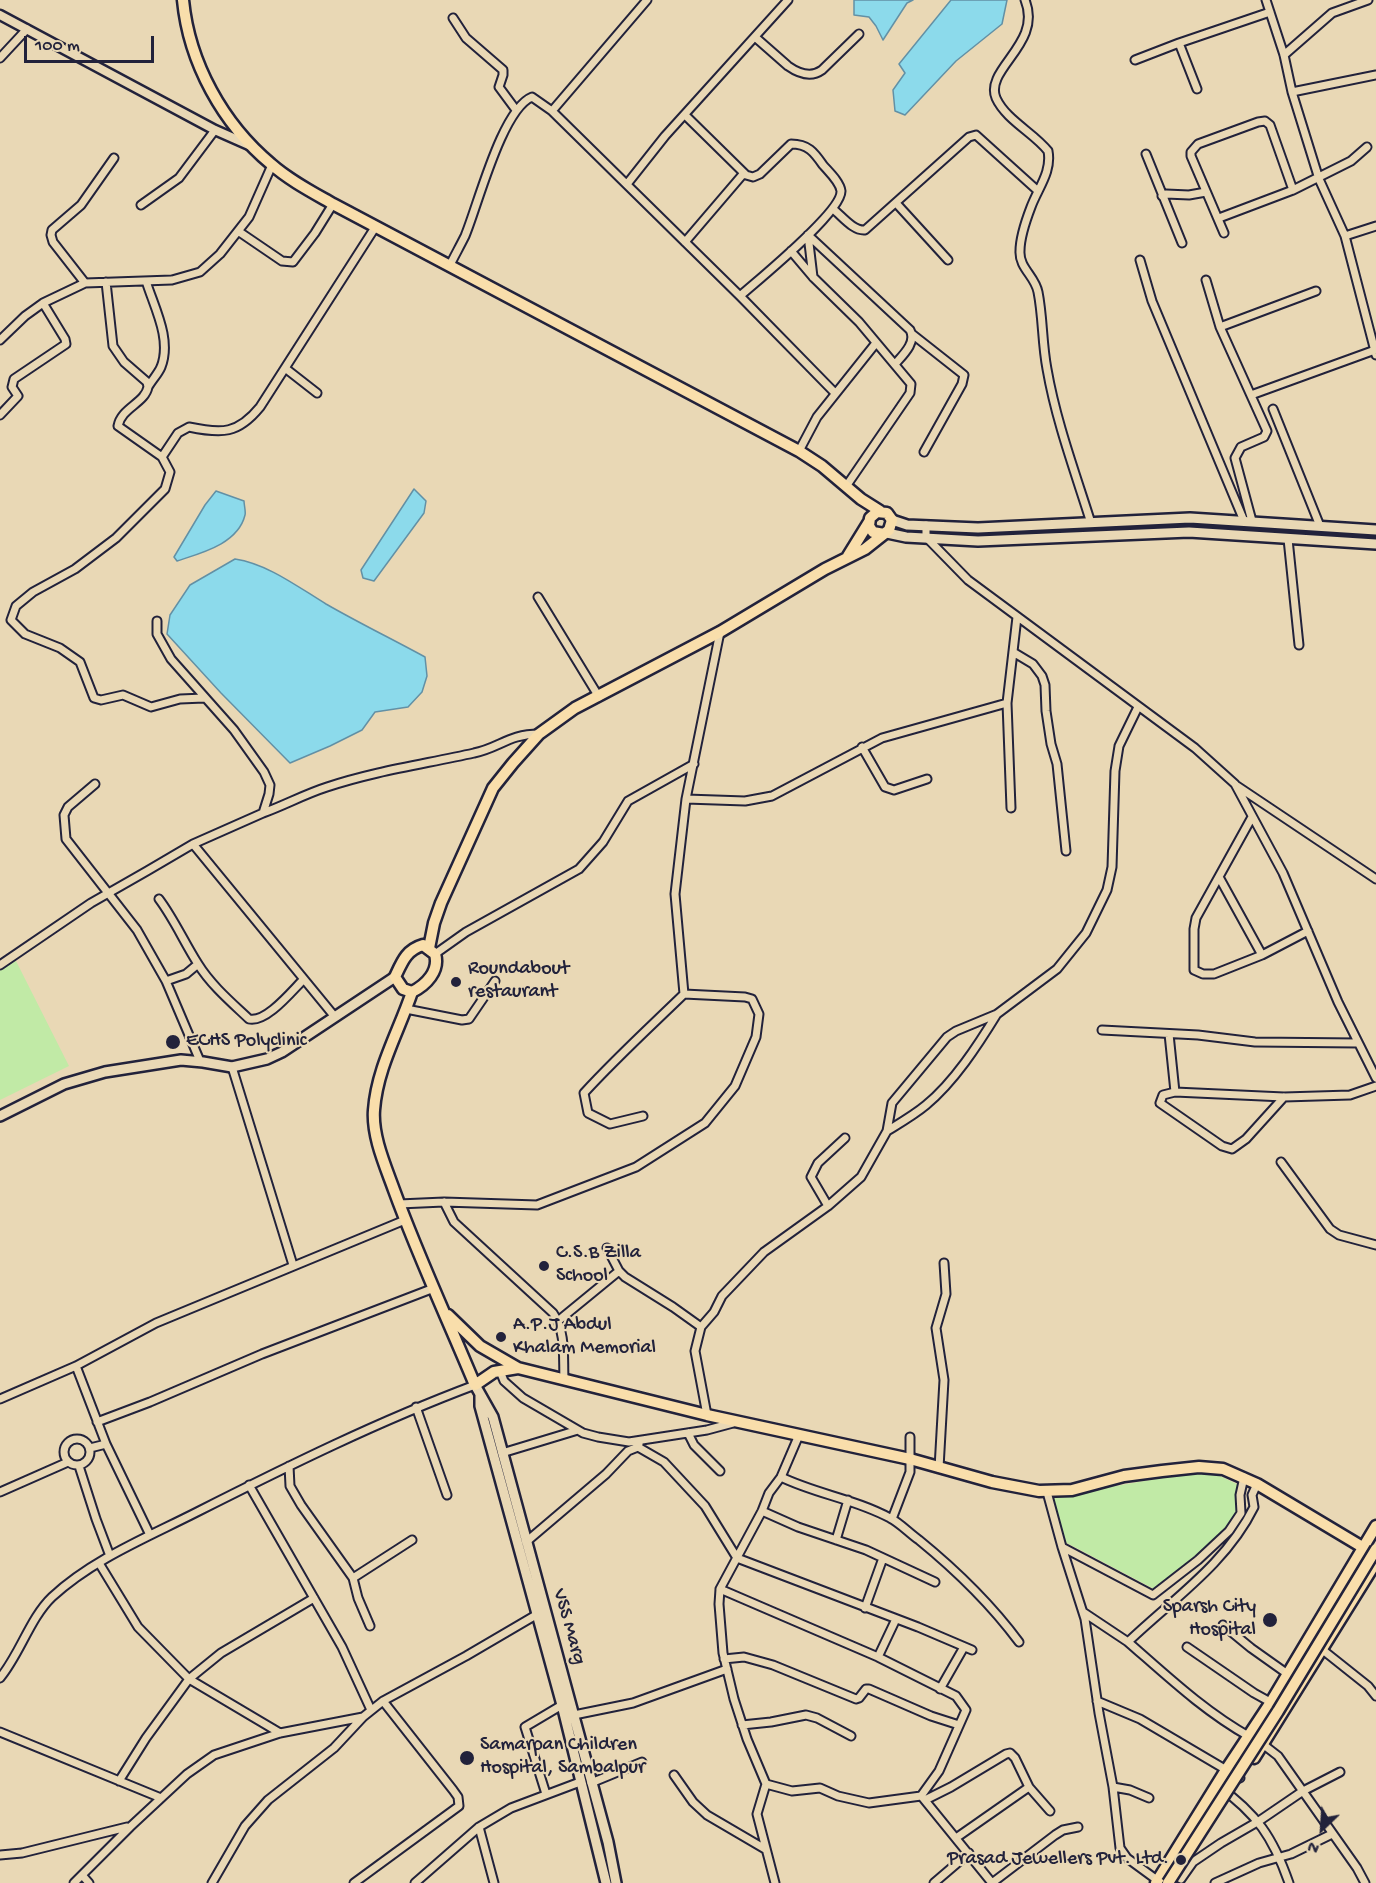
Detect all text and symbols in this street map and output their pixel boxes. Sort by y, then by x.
scale bar [27,24,158,62]
text: 100 m [35,36,80,57]
place label: Roundabout restaurant [468,958,569,1005]
marker: Roundabout restaurant [449,975,463,989]
place label: ECHS Polyclinic [186,1030,307,1054]
marker: ECHS Polyclinic [164,1033,182,1051]
place label: C.S.B Zilla School [556,1242,641,1289]
marker: C.S.B Zilla School [537,1259,551,1273]
place label: A.P.J Abdul Khalam Memorial [513,1314,656,1361]
marker: A.P.J Abdul Khalam Memorial [494,1330,508,1344]
street label: VSS Marg [546,1586,590,1668]
place label: Sparsh City Hospital [1163,1596,1256,1643]
marker: Sparsh City Hospital [1261,1611,1279,1629]
place label: Samarpan Children Hospital, Sambalpur [480,1734,645,1781]
marker: Samarpan Children Hospital, Sambalpur [458,1749,476,1767]
north arrow [1292,1799,1352,1859]
text: N [1305,1835,1323,1857]
place label: Prasad Jewellers Pvt. Ltd. [947,1848,1169,1872]
marker: Prasad Jewellers Pvt. Ltd. [1174,1853,1188,1867]

